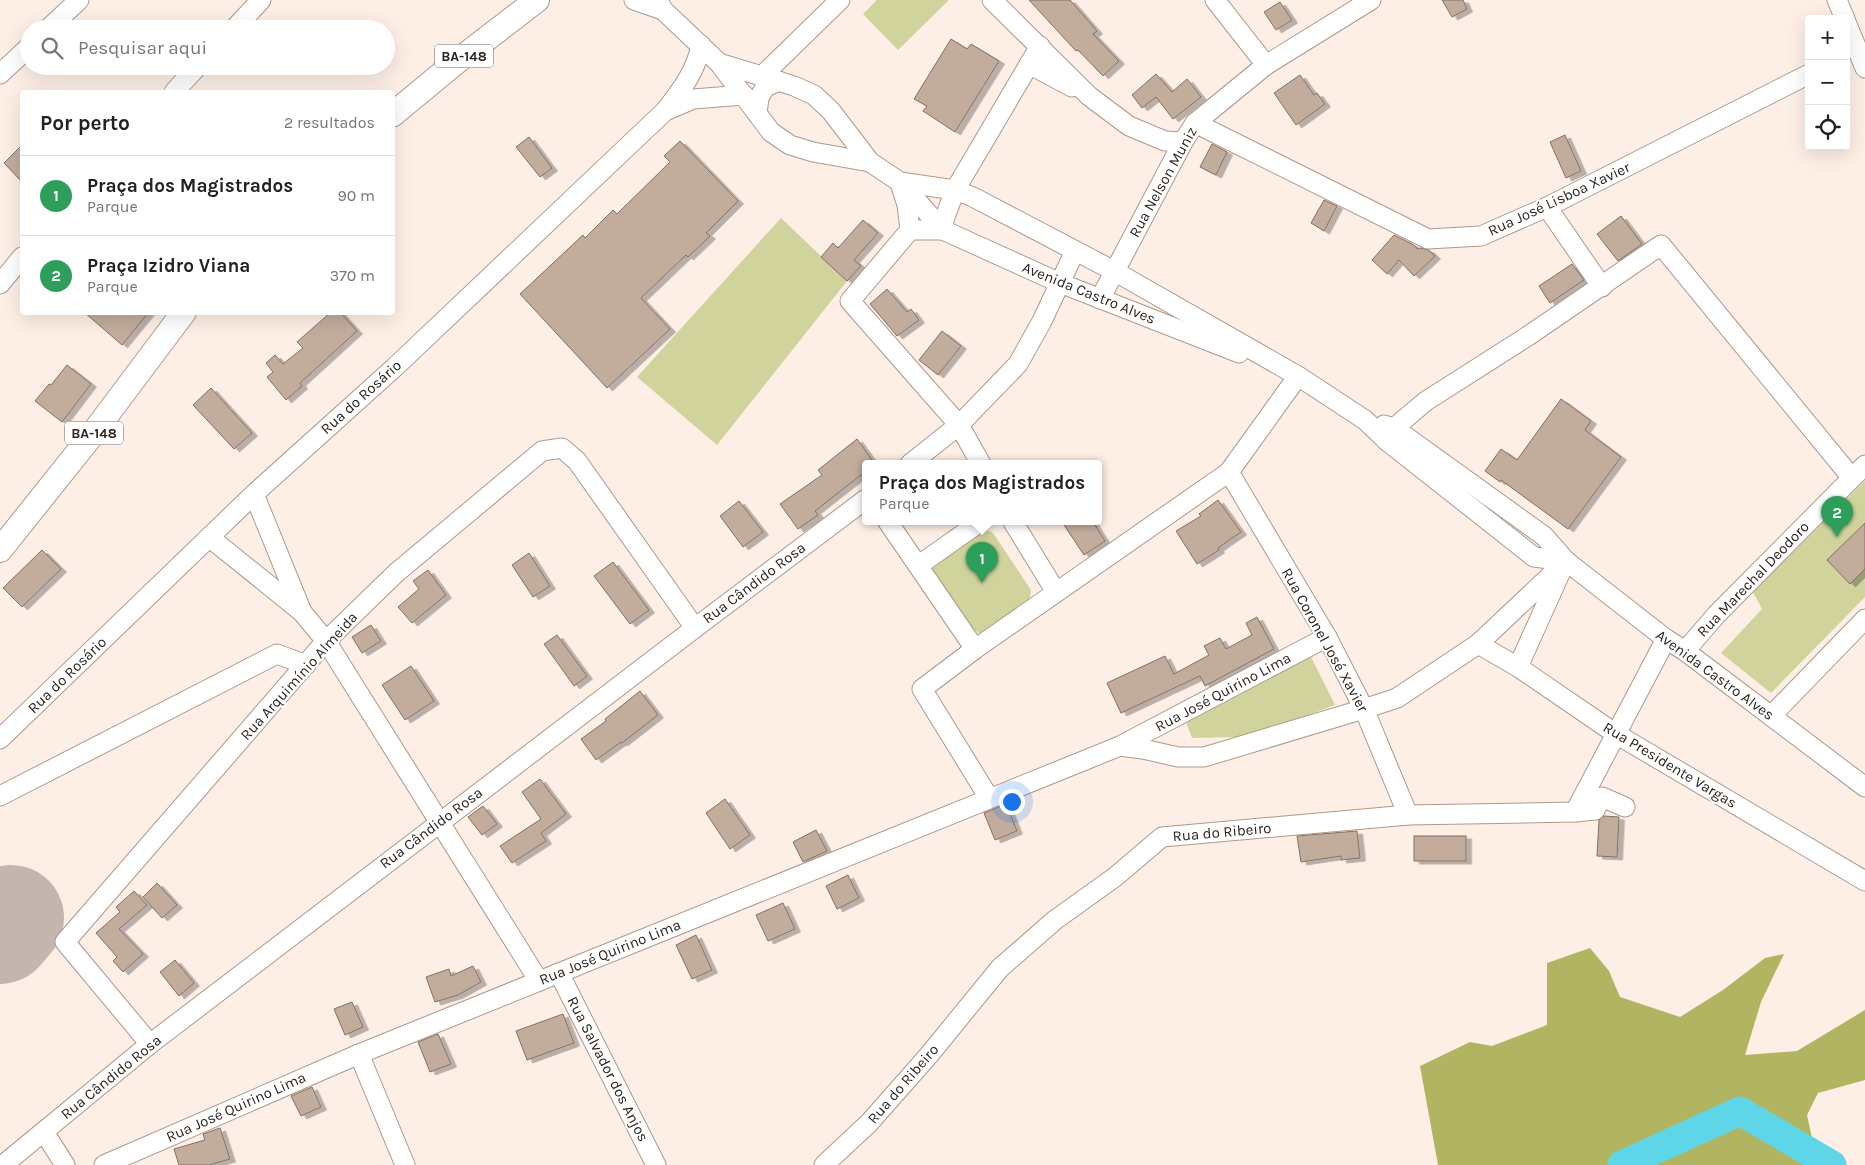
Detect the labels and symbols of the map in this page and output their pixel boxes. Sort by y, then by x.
road number: BA-148 [435,44,493,68]
street label: Rua Nelson Muniz [1125,124,1201,240]
street label: Rua José Lisboa Xavier [1485,158,1633,240]
street label: Avenida Castro Alves [1020,258,1158,328]
street label: Rua do Rosário [317,356,405,438]
road number: BA-148 [65,422,123,444]
pin: 2 [1821,496,1853,537]
street label: Rua Marechal Deodoro [1693,518,1813,640]
street label: Rua Cândido Rosa [699,538,809,628]
pin: 1 [966,542,998,583]
street label: Rua Coronel José Xavier [1278,565,1372,716]
street label: Rua Arquimínio Almeida [237,608,361,744]
street label: Avenida Castro Alves [1652,626,1778,724]
street label: Rua do Rosário [24,633,110,717]
street label: Rua José Quirino Lima [1152,649,1294,735]
street label: Rua Presidente Vargas [1600,718,1740,812]
street label: Rua Cândido Rosa [376,783,486,873]
your location [999,789,1025,815]
street label: Rua do Ribeiro [1172,819,1272,845]
street label: Rua José Quirino Lima [536,915,684,989]
street label: Rua Salvador dos Anjos [564,993,652,1145]
street label: Rua Cândido Rosa [57,1031,165,1123]
street label: Rua do Ribeiro [864,1041,942,1127]
street label: Rua José Quirino Lima [163,1068,309,1146]

